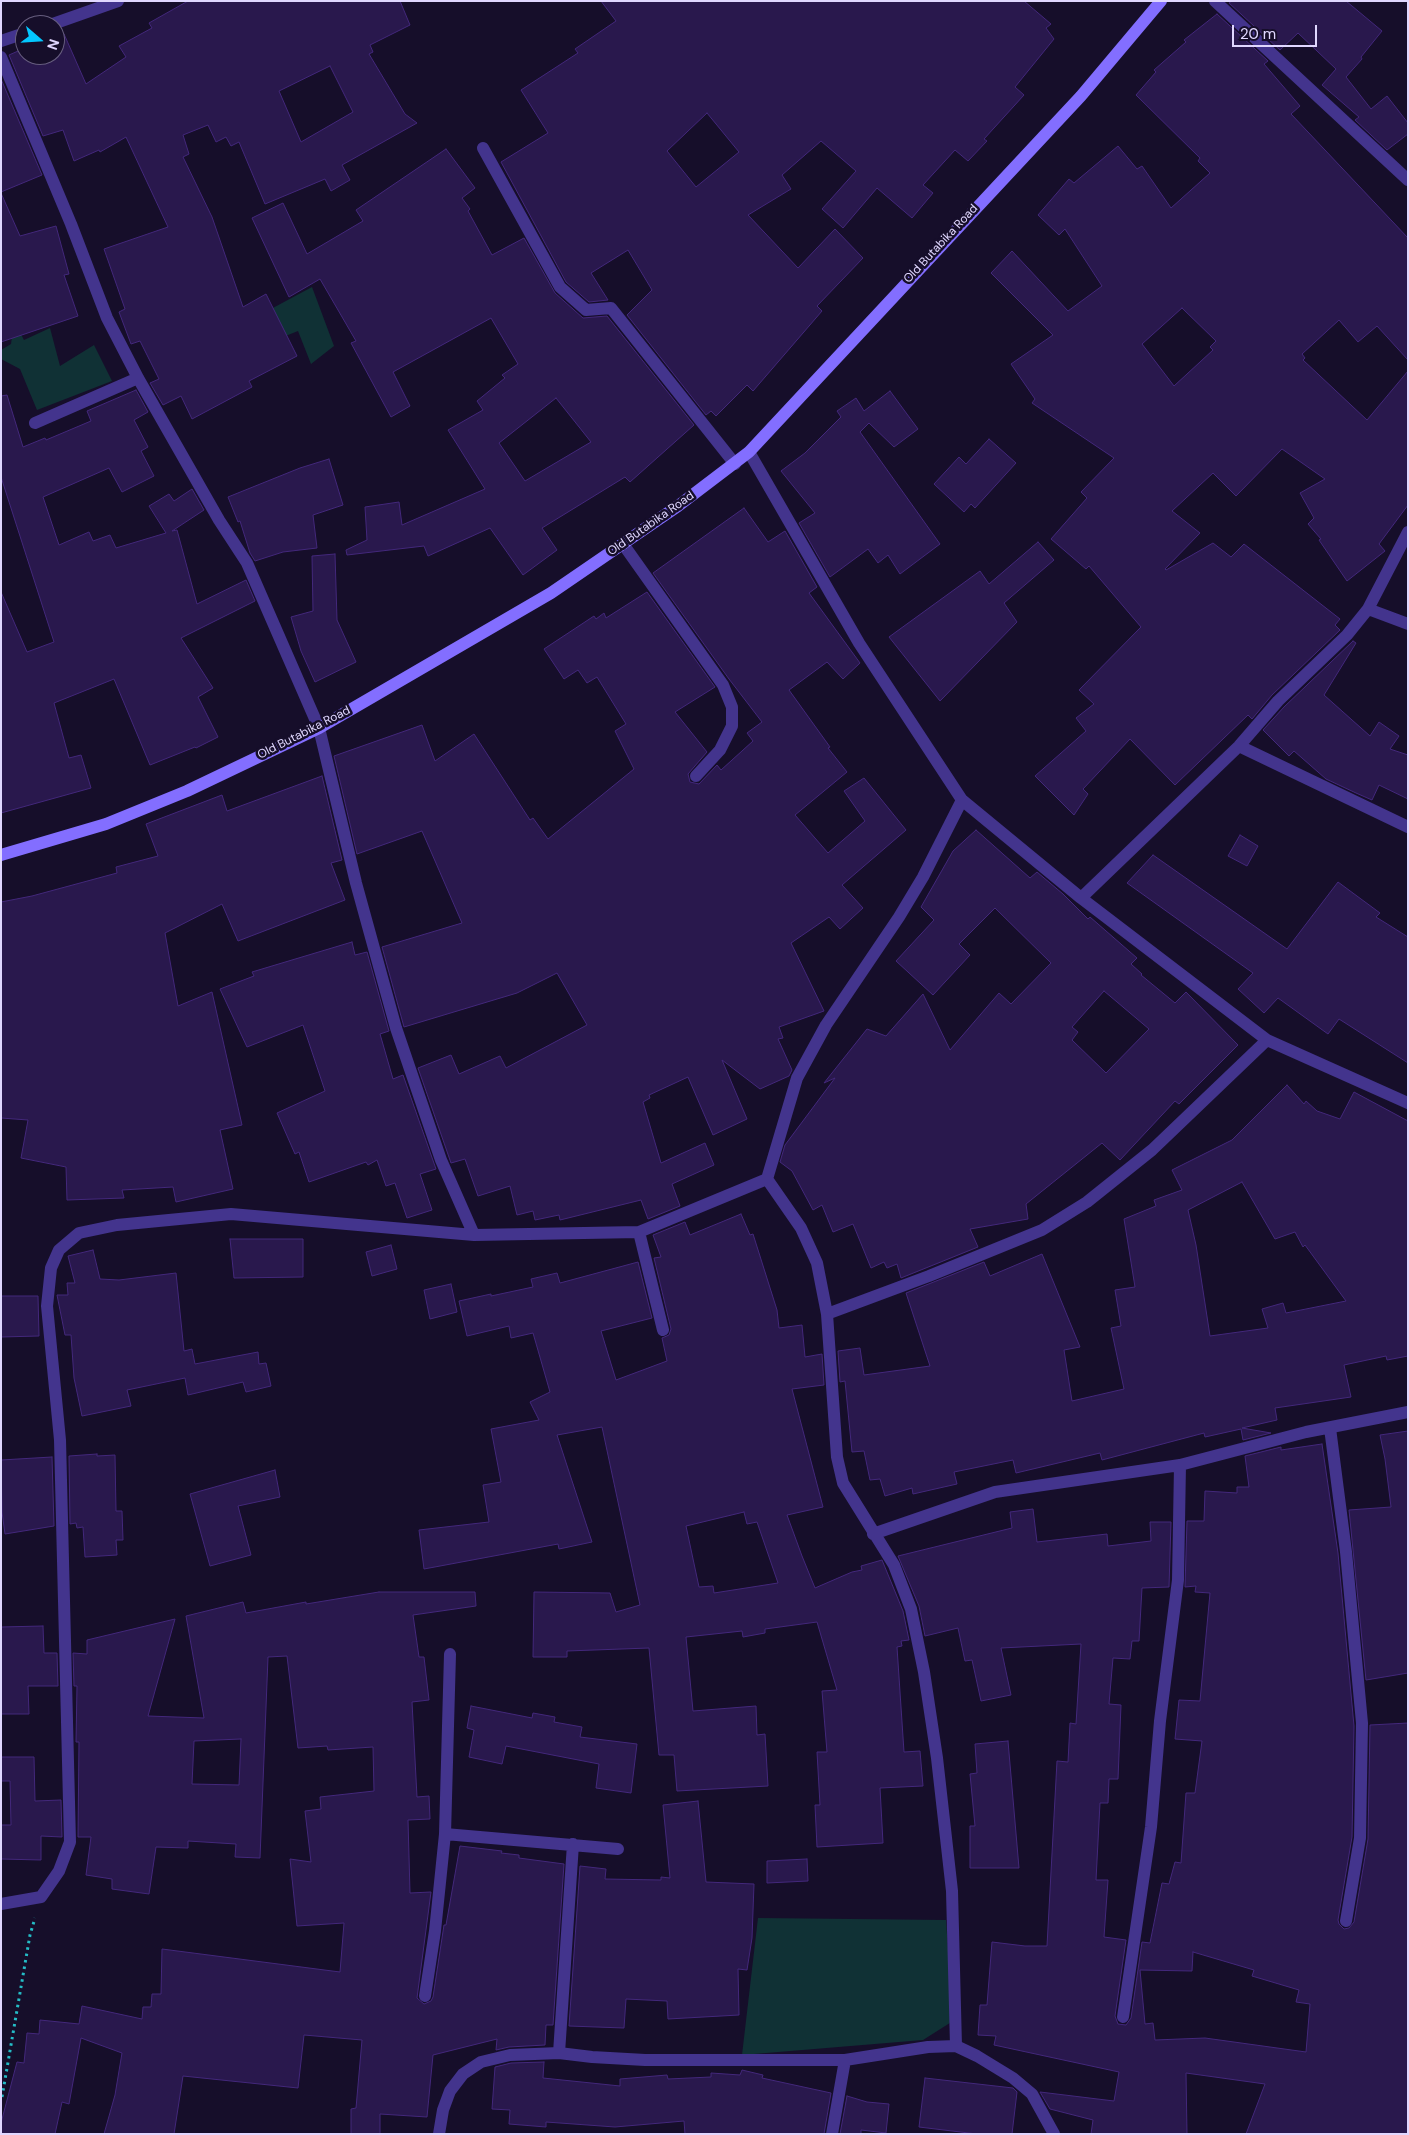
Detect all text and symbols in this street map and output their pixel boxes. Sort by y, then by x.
north arrow [15,15,65,65]
scale bar [1234,15,1319,47]
text: 20 m [1240,24,1276,44]
text: N [43,37,63,52]
street label: Old Butabika Road [901,202,981,286]
street label: Old Butabika Road [605,489,697,559]
street label: Old Butabika Road [255,703,353,763]

